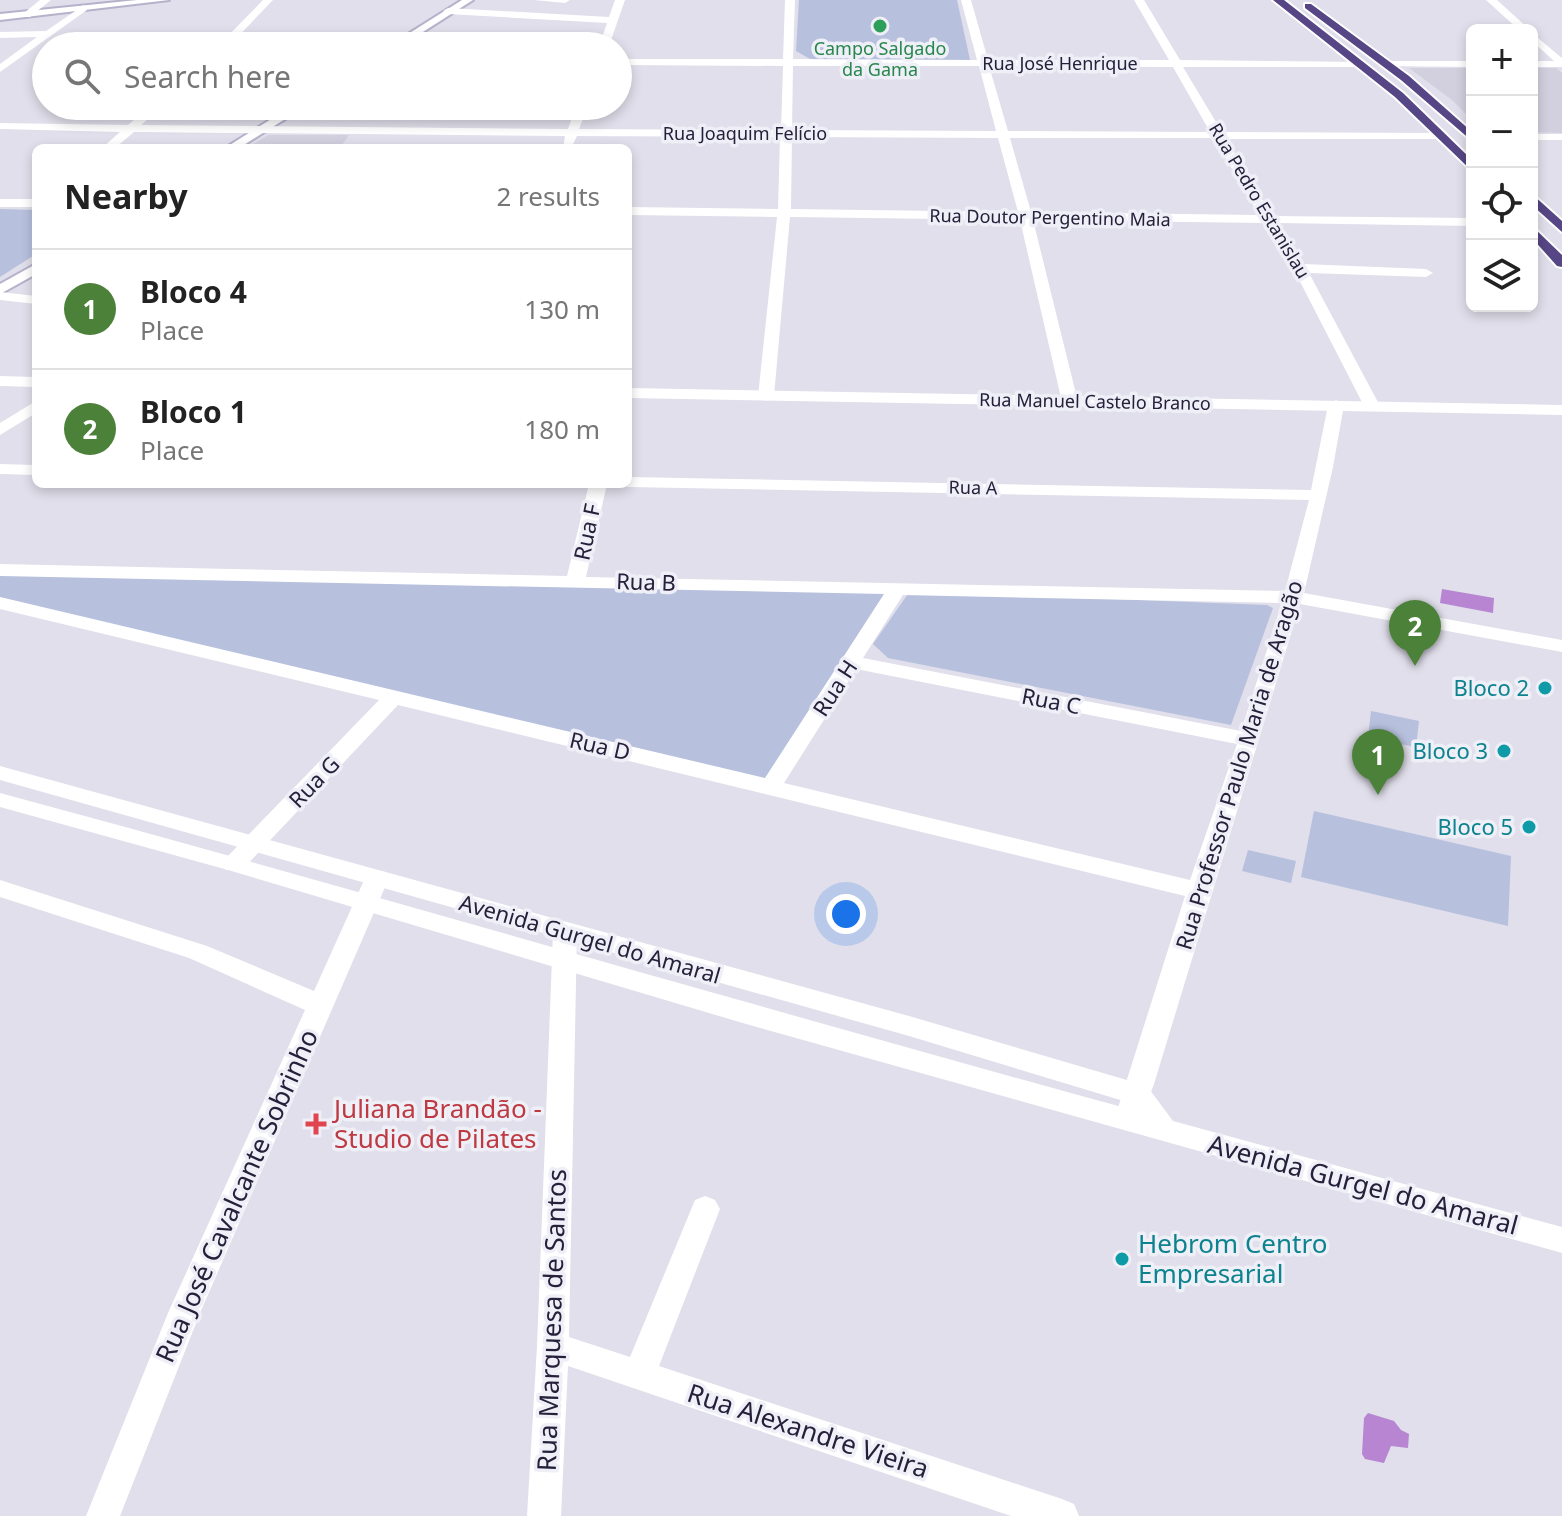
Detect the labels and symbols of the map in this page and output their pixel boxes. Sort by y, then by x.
marker: Campo Salgado da Gama [871,17,889,35]
place label: Campo Salgado da Gama [814,36,946,81]
street label: Rua José Henrique [982,51,1138,75]
street label: Rua Pedro Estanislau [1204,118,1316,283]
street label: Rua Joaquim Felício [663,121,827,145]
street label: Rua Doutor Pergentino Maia [929,203,1171,231]
street label: Rua Manuel Castelo Branco [979,387,1211,415]
street label: Rua A [949,475,998,499]
street label: Rua F [565,501,607,563]
street label: Rua B [616,565,676,597]
street label: Rua Professor Paulo Maria de Aragão [1167,576,1309,953]
pin: 2 [1389,600,1441,666]
street label: Rua H [805,653,864,721]
place label: Bloco 2 [1454,672,1529,702]
marker: Bloco 2 [1536,679,1554,697]
street label: Rua C [1019,680,1083,720]
street label: Rua D [567,724,634,767]
pin: 1 [1352,729,1404,795]
place label: Bloco 3 [1413,735,1488,765]
marker: Bloco 3 [1495,742,1513,760]
street label: Rua G [281,749,345,814]
place label: Bloco 5 [1438,811,1513,841]
marker: Bloco 5 [1520,818,1538,836]
street label: Avenida Gurgel do Amaral [456,886,724,990]
your location [826,894,866,934]
street label: Rua José Cavalcante Sobrinho [146,1023,326,1368]
place label: Juliana Brandão - Studio de Pilates [331,1090,542,1156]
marker: Juliana Brandão - Studio de Pilates [305,1113,327,1135]
street label: Avenida Gurgel do Amaral [1204,1125,1522,1243]
street label: Rua Marquesa de Santos [528,1168,574,1472]
place label: Hebrom Centro Empresarial [1138,1225,1327,1291]
marker: Hebrom Centro Empresarial [1113,1250,1131,1268]
street label: Rua Alexandre Vieira [683,1374,934,1486]

